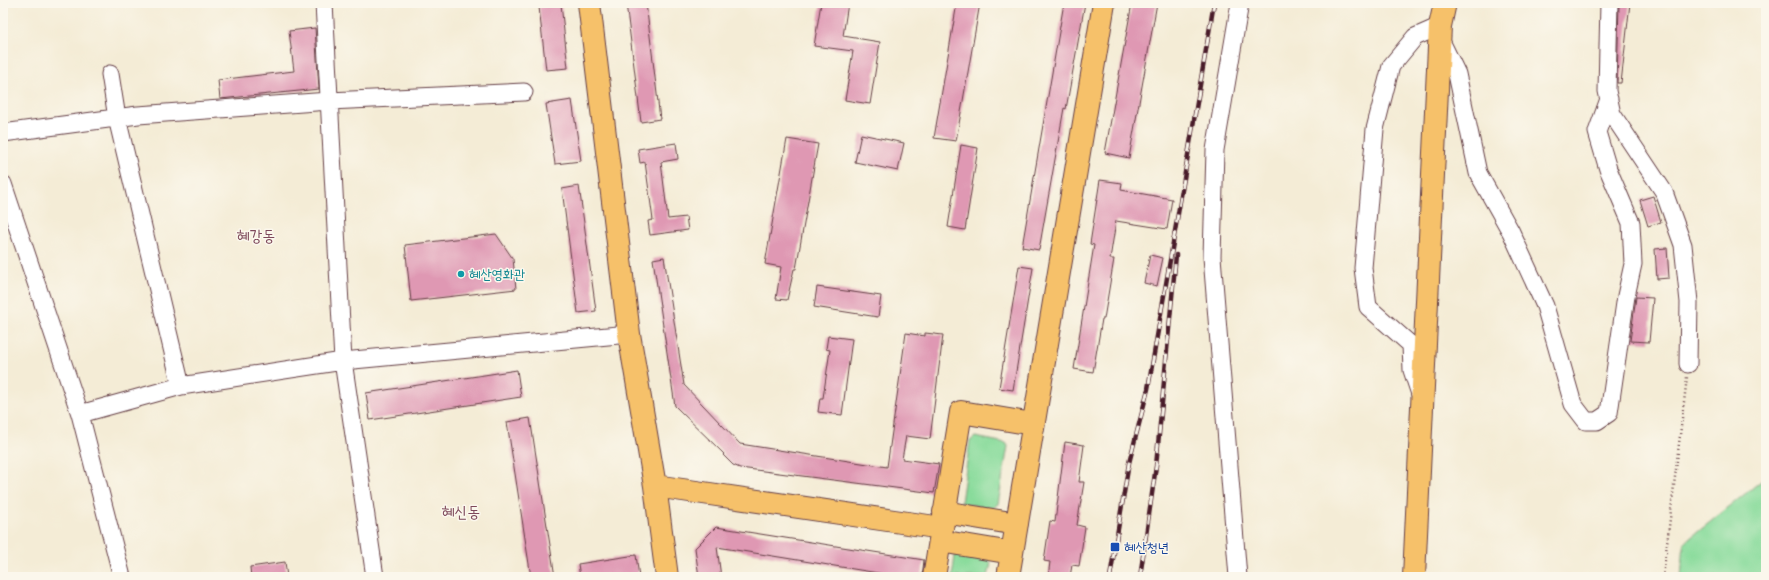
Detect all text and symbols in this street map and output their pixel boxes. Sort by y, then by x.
district label: 혜강동 [237,226,275,249]
place label: 혜산영화관 [469,266,525,286]
marker: 혜산영화관 [456,269,466,279]
district label: 혜신동 [442,502,480,525]
place label: 혜산청년 [1124,539,1169,559]
marker: 혜산청년 [1109,541,1121,553]

